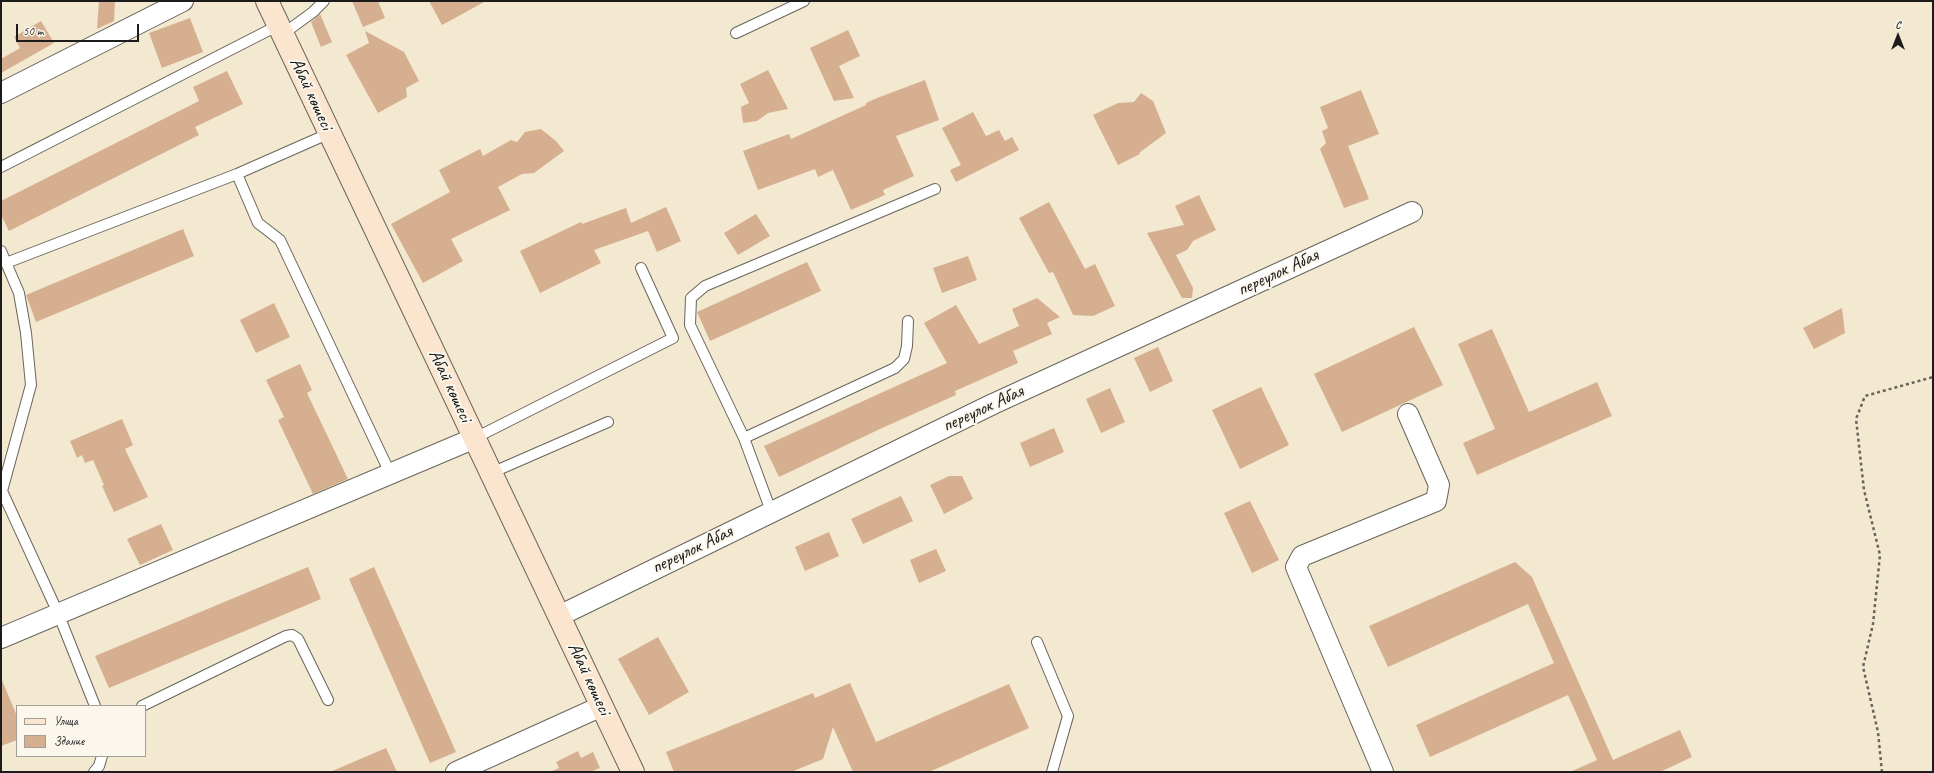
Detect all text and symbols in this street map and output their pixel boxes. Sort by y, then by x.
scale bar [18,16,141,42]
north arrow [1878,16,1918,56]
text: С [1895,17,1901,31]
text: 50 m [23,23,43,39]
street label: Абай көшесі [284,54,338,134]
street label: переулок Абая [1234,244,1322,302]
street label: Абай көшесі [423,346,477,426]
street label: переулок Абая [939,380,1027,438]
street label: переулок Абая [648,521,736,579]
street label: Абай көшесі [562,639,616,719]
legend [16,705,146,757]
text: Улица [54,713,78,729]
text: Здание [54,733,84,749]

